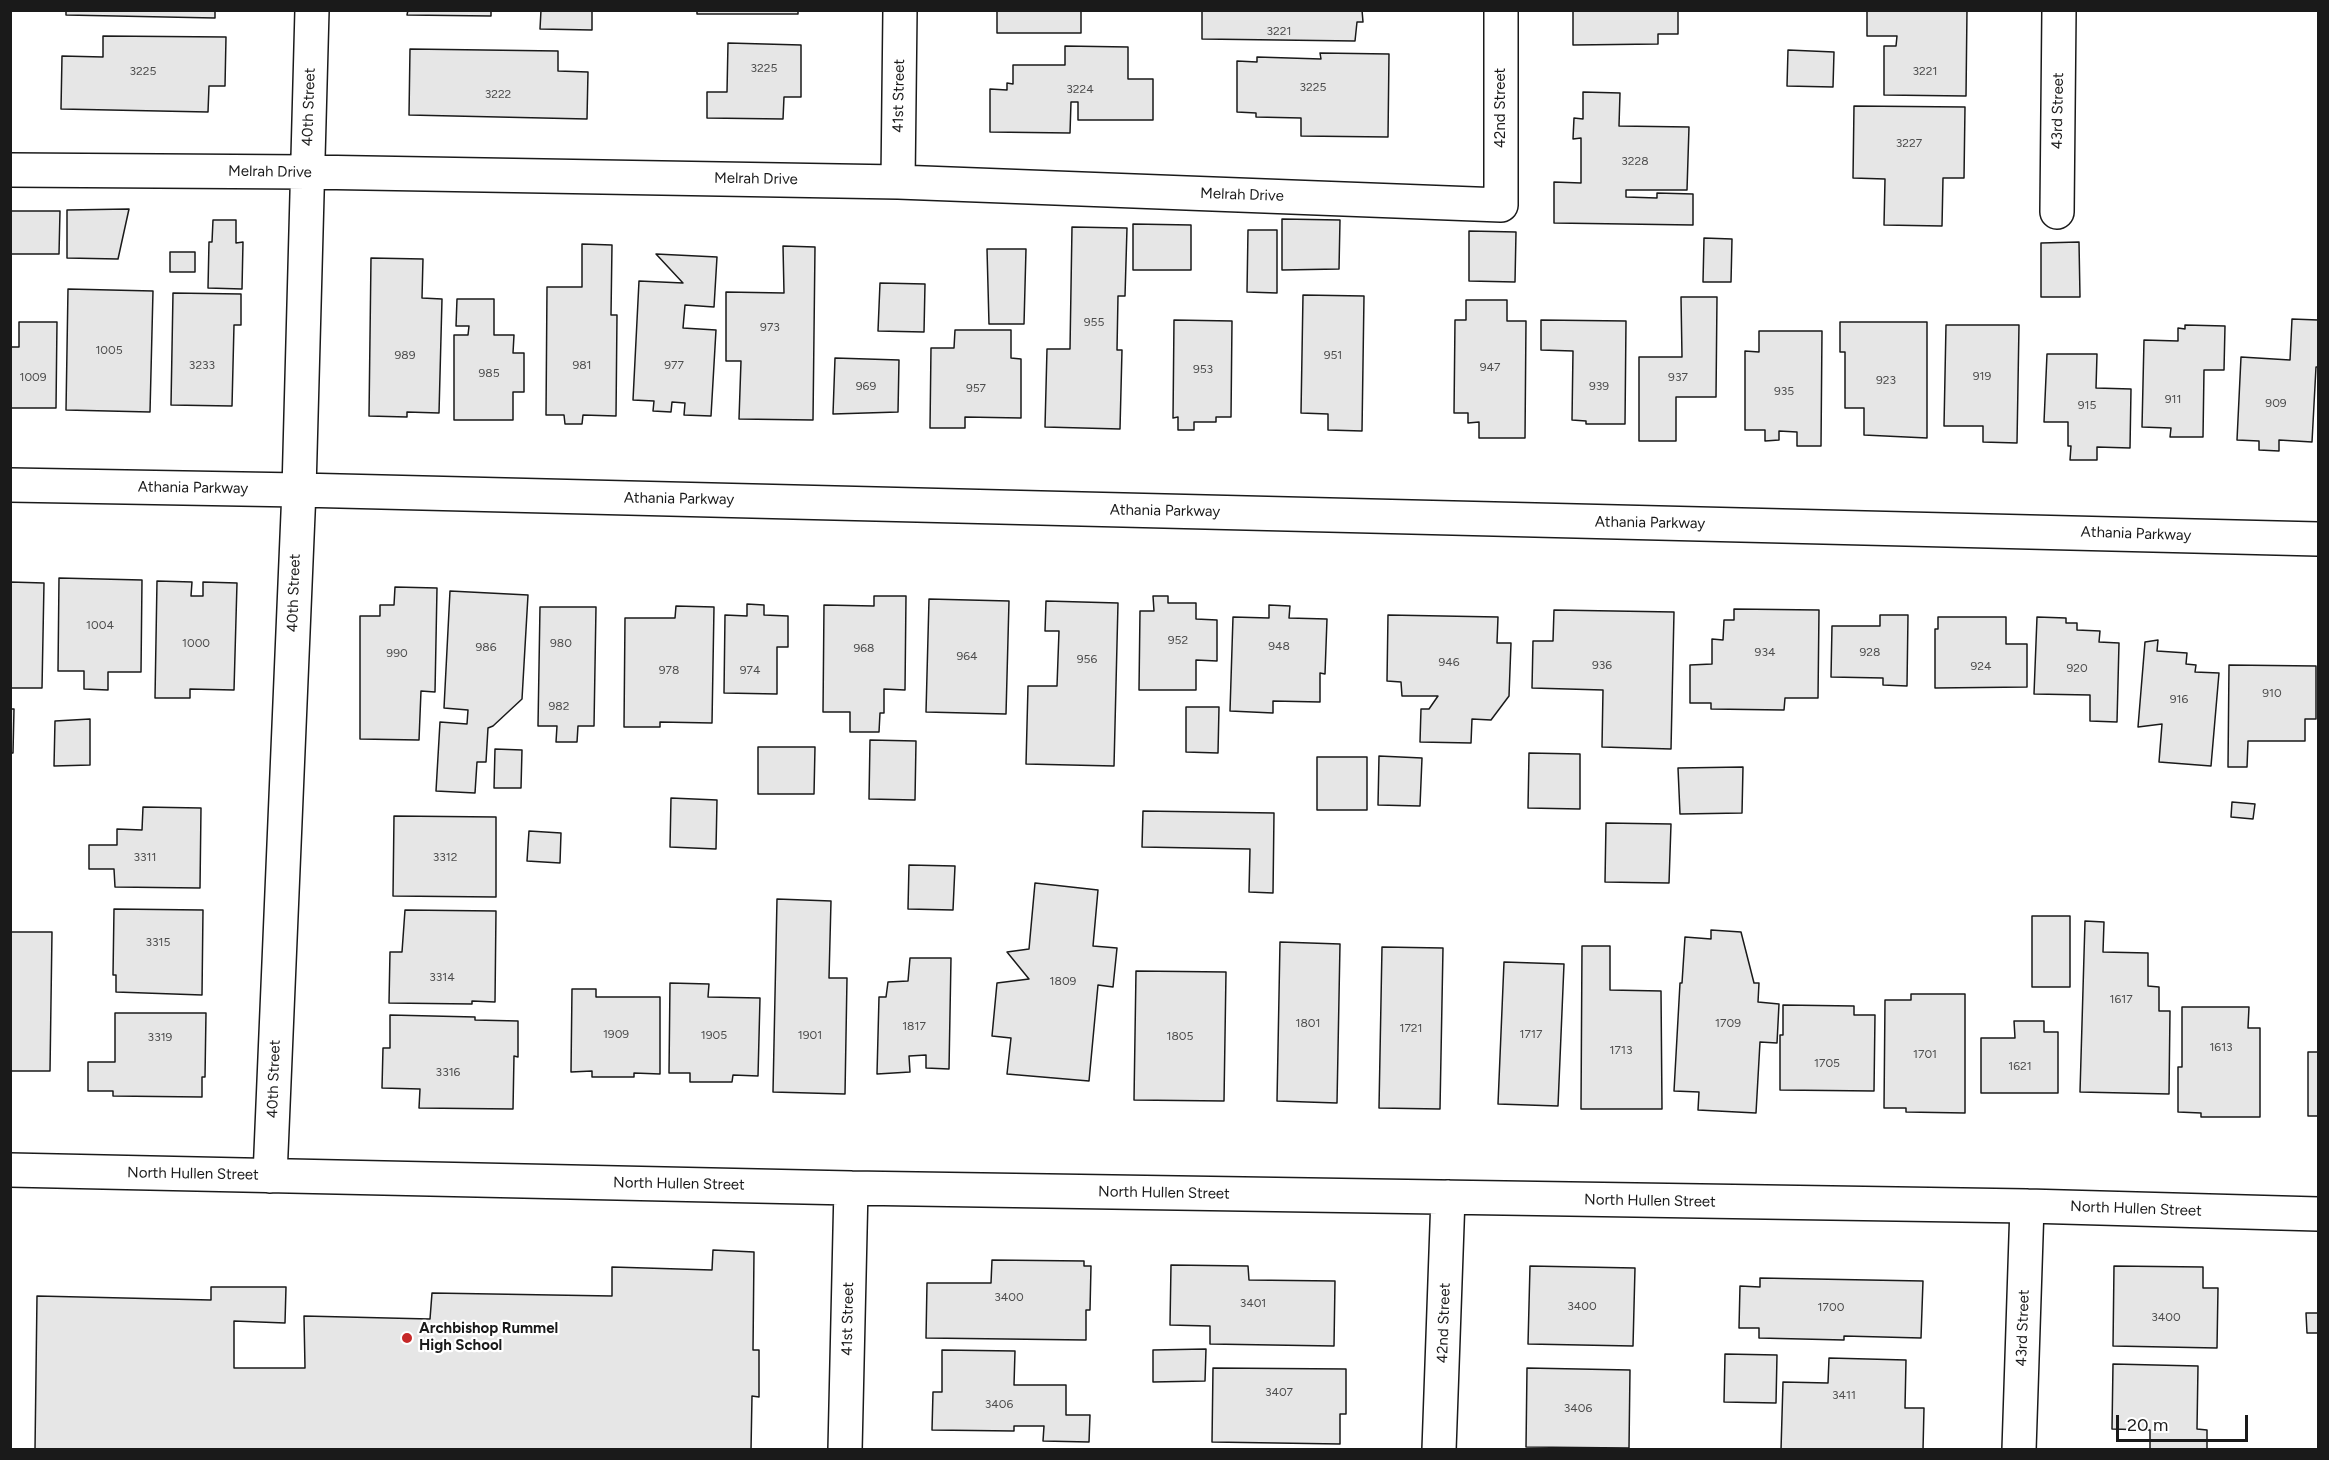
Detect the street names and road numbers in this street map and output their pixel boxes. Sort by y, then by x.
street label: 41st Street [889,59,909,133]
street label: 40th Street [299,67,319,147]
street label: 42nd Street [1492,68,1510,148]
street label: 43rd Street [2048,72,2068,150]
street label: Melrah Drive [228,162,312,182]
street label: Melrah Drive [714,169,798,189]
street label: Melrah Drive [1200,185,1284,205]
street label: Athania Parkway [138,478,248,498]
street label: Athania Parkway [624,489,734,509]
street label: Athania Parkway [1110,501,1220,521]
street label: Athania Parkway [1595,513,1705,533]
street label: Athania Parkway [2080,523,2192,545]
street label: 40th Street [284,553,304,633]
street label: 40th Street [264,1039,284,1119]
street label: North Hullen Street [127,1164,259,1184]
street label: North Hullen Street [613,1174,745,1194]
street label: North Hullen Street [1098,1183,1230,1203]
street label: North Hullen Street [1584,1191,1716,1211]
street label: North Hullen Street [2070,1198,2202,1220]
street label: 41st Street [838,1282,858,1356]
street label: 42nd Street [1434,1282,1454,1364]
street label: 43rd Street [2013,1289,2033,1367]

